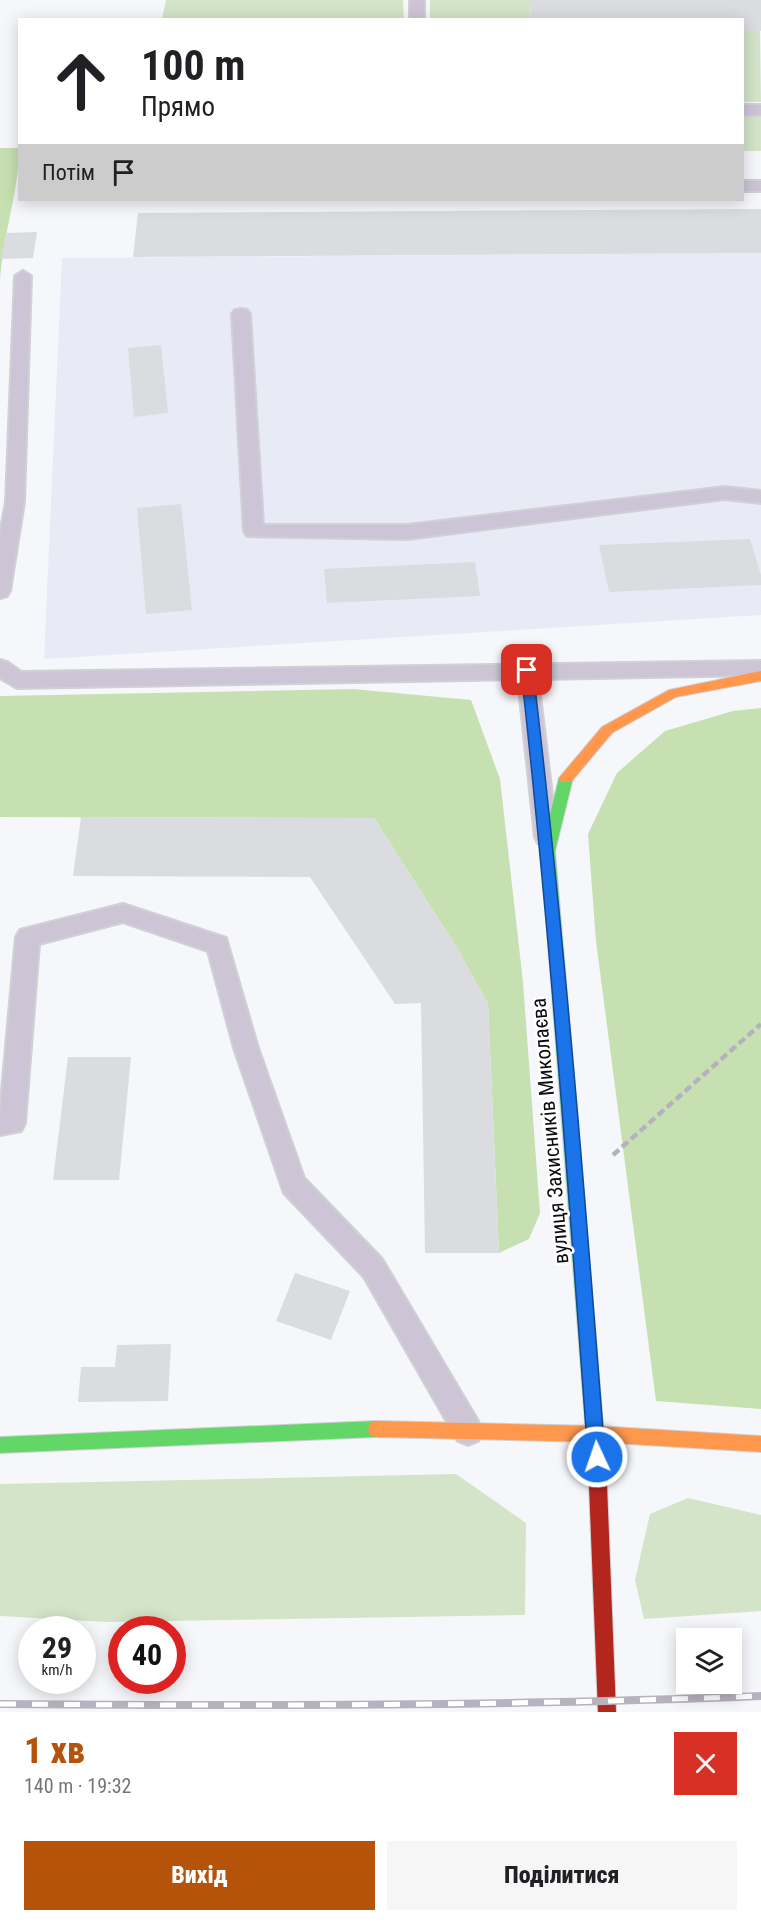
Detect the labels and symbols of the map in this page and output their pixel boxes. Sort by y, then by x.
pin [501,644,552,695]
street label: вулиця Захисників Миколаєва [526,997,574,1265]
position arrow [565,1425,629,1489]
speed limit sign: 40 [108,1616,186,1694]

